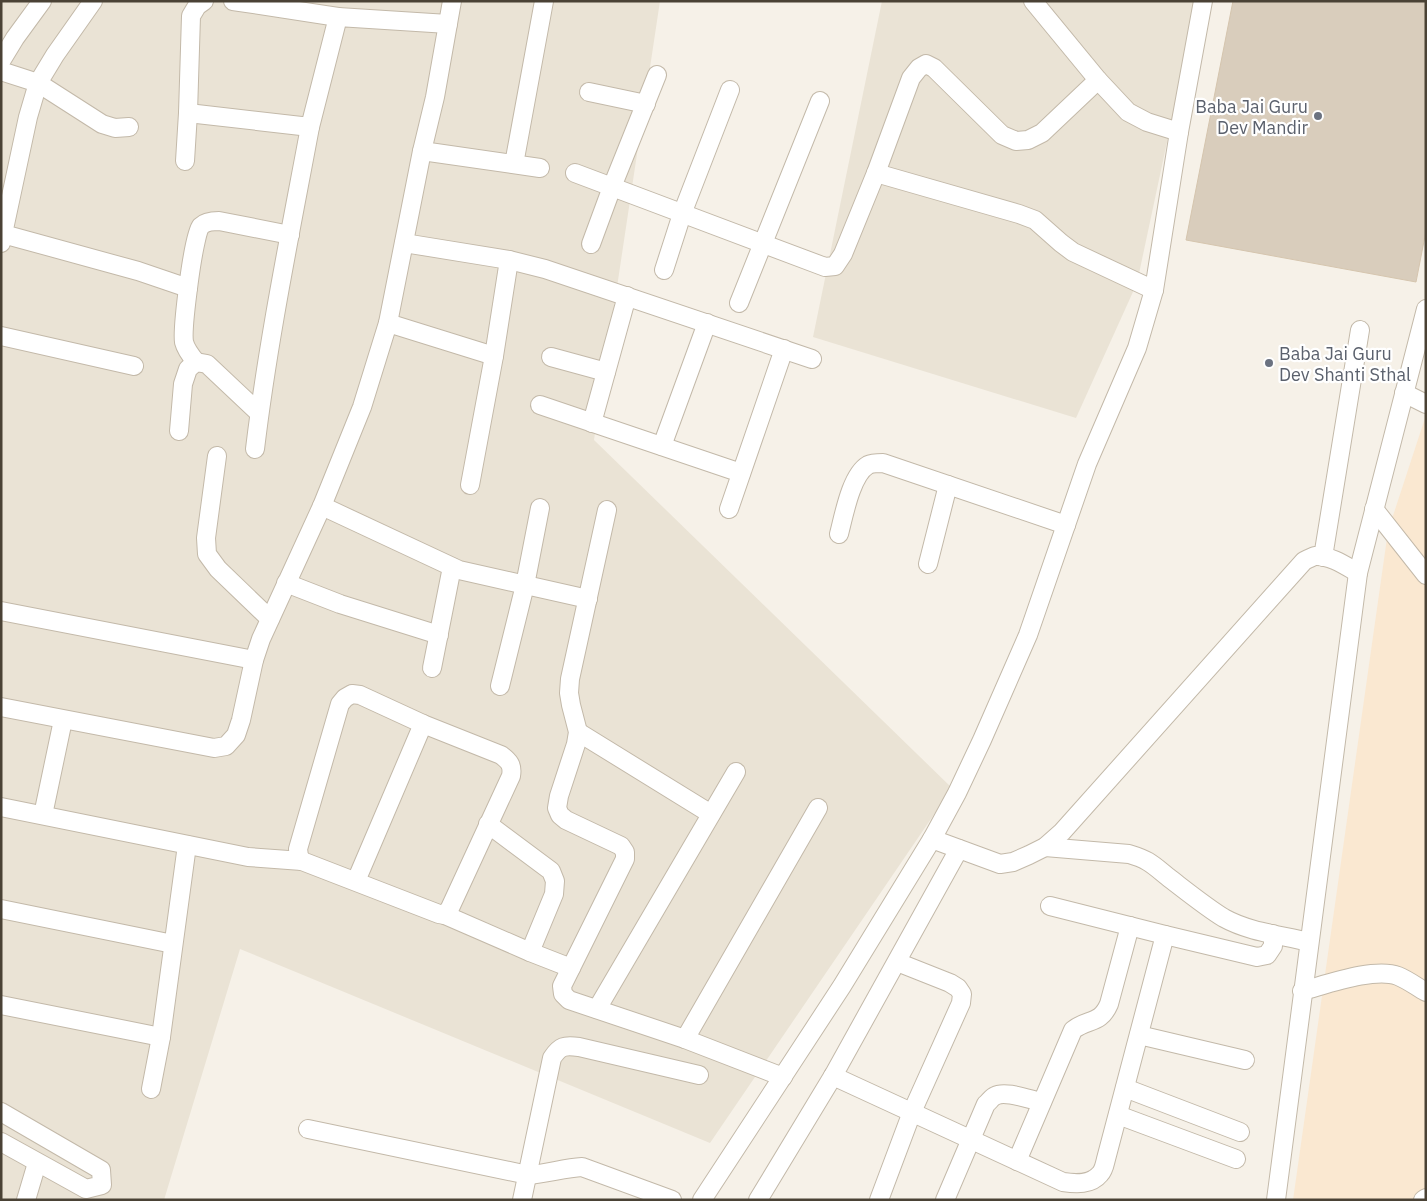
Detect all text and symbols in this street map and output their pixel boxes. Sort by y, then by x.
place label: Baba Jai Guru Dev Mandir [1195,95,1308,139]
marker: Baba Jai Guru Dev Mandir [1312,110,1324,122]
place label: Baba Jai Guru Dev Shanti Sthal [1279,342,1411,386]
marker: Baba Jai Guru Dev Shanti Sthal [1263,357,1275,369]

